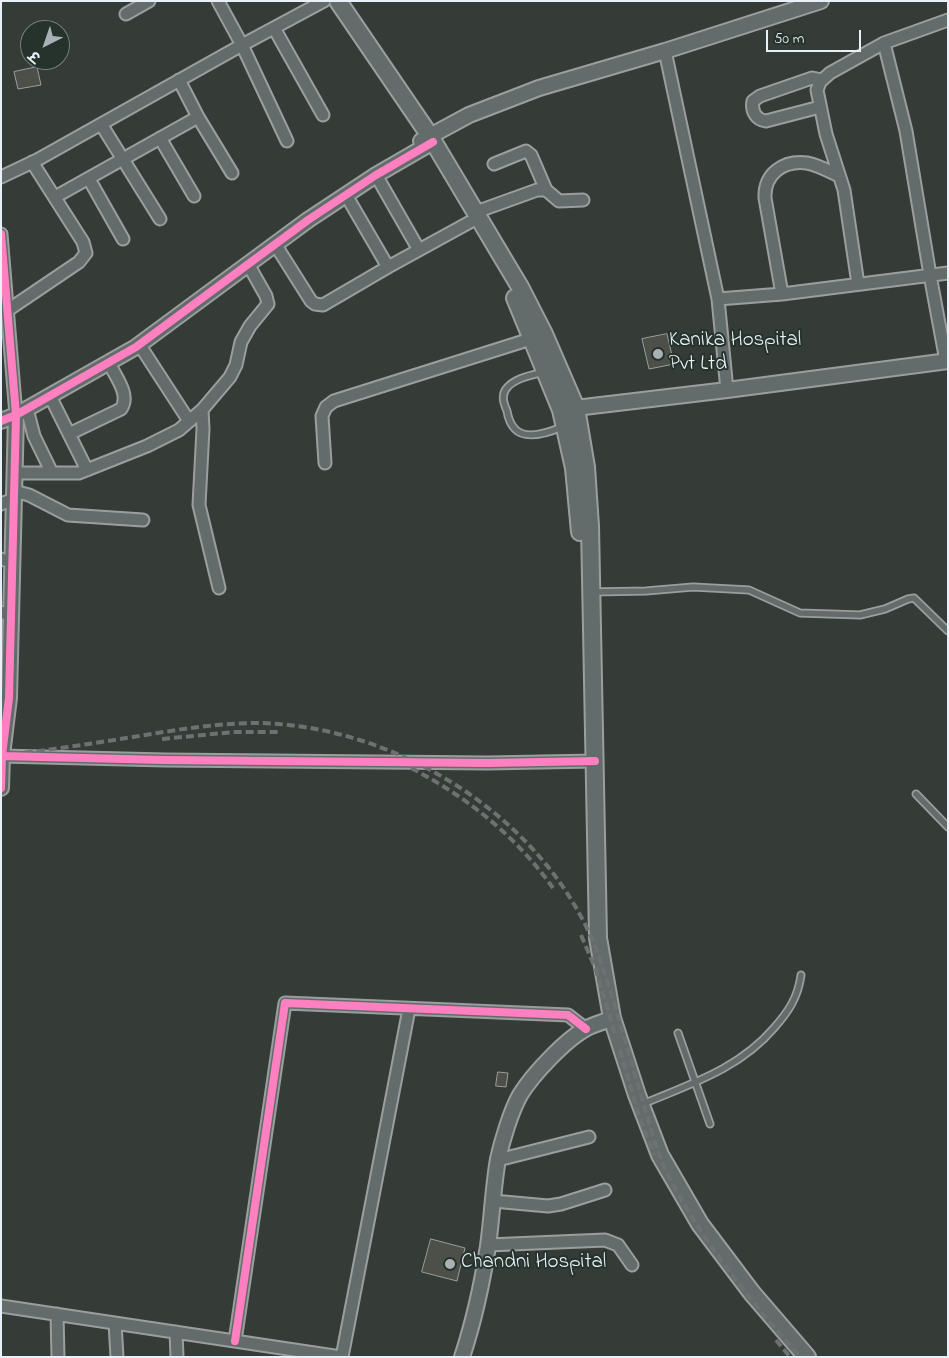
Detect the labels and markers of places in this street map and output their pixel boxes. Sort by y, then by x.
place label: Kanika Hospital Pvt Ltd [669,329,801,379]
marker: Kanika Hospital Pvt Ltd [651,347,665,361]
place label: Chandni Hospital [461,1251,606,1277]
marker: Chandni Hospital [443,1257,457,1271]

